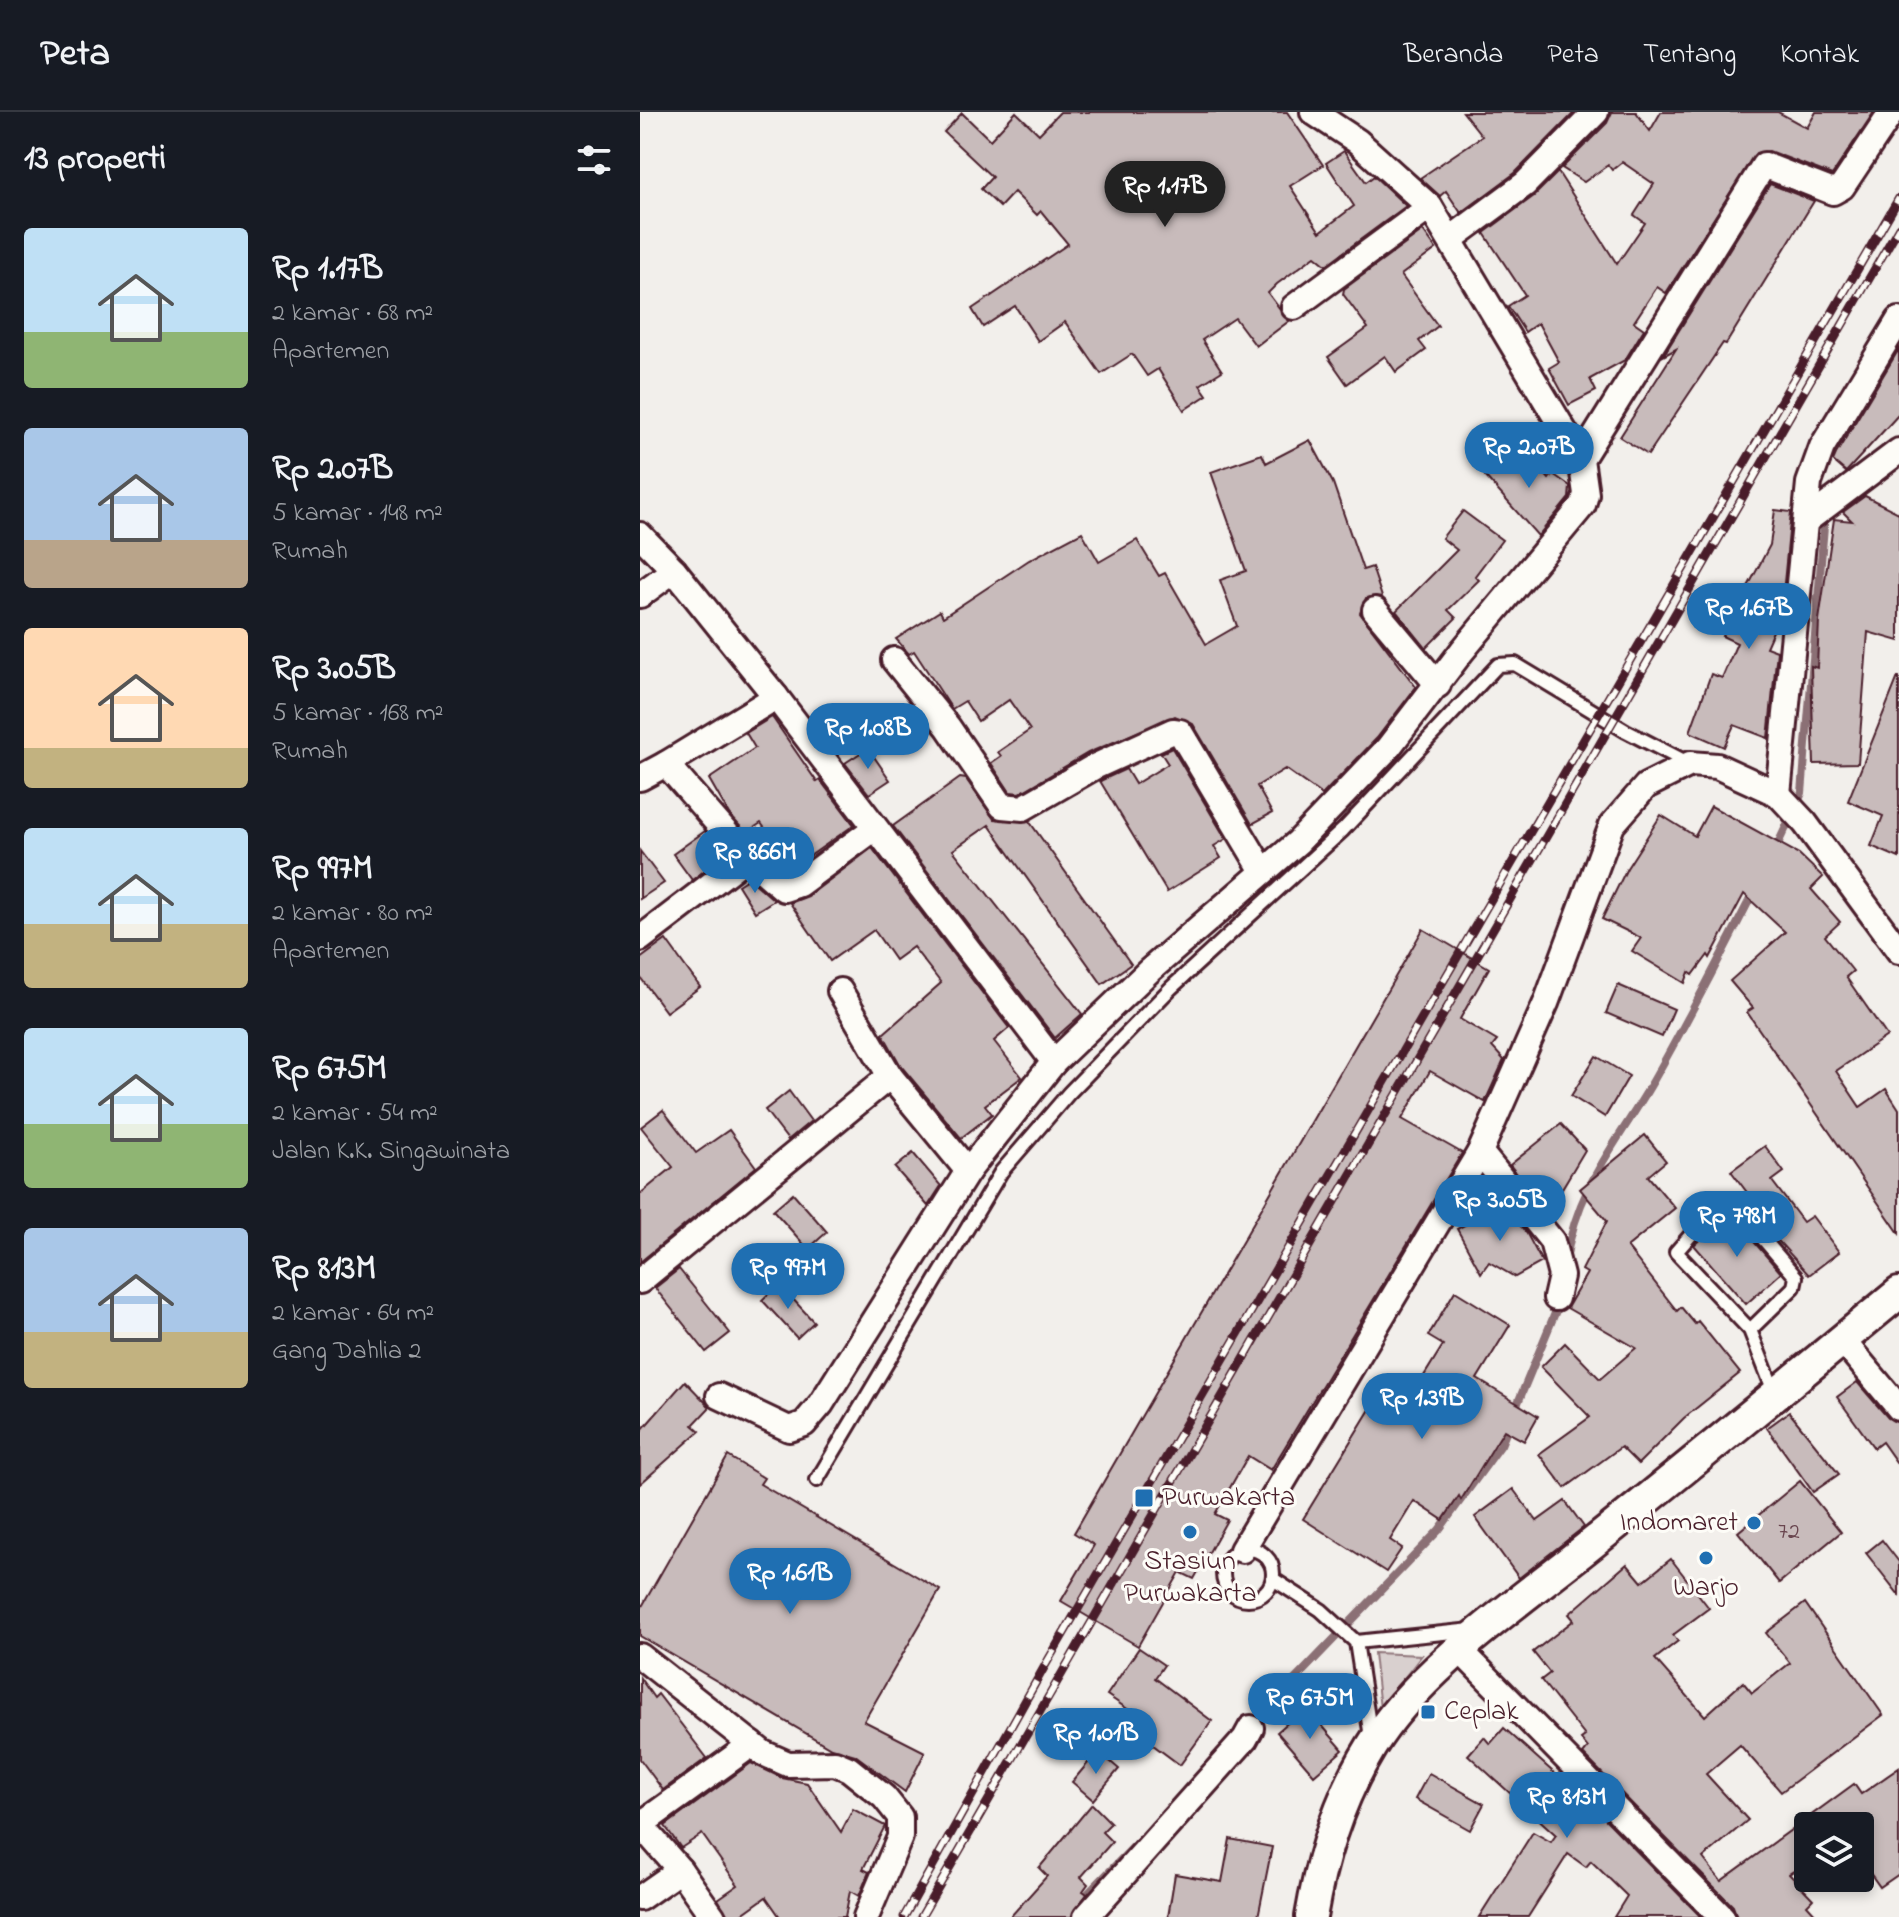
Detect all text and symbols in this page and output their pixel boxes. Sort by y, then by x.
text: Peta [40,27,110,83]
text: Beranda [1403,35,1503,76]
text: Peta [1547,35,1599,76]
text: Tentang [1643,35,1736,76]
text: Kontak [1780,35,1859,76]
text: 13 properti [24,135,166,185]
icon: filters [572,138,616,182]
pin: Rp 1.17B [1082,161,1248,229]
text: Rp 1.17B [1122,168,1208,206]
text: Rp 1.17B [272,245,383,295]
icon: home [88,260,184,356]
text: 2 kamar · 68 m² [272,295,433,333]
text: Apartemen [272,333,389,371]
pin: Rp 2.07B [1446,422,1612,490]
text: Rp 2.07B [1483,429,1575,467]
text: Rp 2.07B [272,445,393,495]
icon: home [88,460,184,556]
text: 5 kamar · 148 m² [272,495,443,533]
text: Rumah [272,533,348,571]
pin: Rp 1.67B [1666,583,1832,651]
text: Rp 1.67B [1705,590,1793,628]
text: Rp 3.05B [272,645,396,695]
icon: home [88,660,184,756]
text: 5 kamar · 168 m² [272,695,443,733]
pin: Rp 1.08B [785,703,951,771]
text: Rp 1.08B [824,710,912,748]
text: Rumah [272,733,348,771]
pin: Rp 866M [681,827,829,895]
text: Rp 866M [713,834,797,872]
text: Rp 997M [272,845,373,895]
icon: home [88,860,184,956]
text: 2 kamar · 80 m² [272,895,433,933]
text: Apartemen [272,933,389,971]
text: Rp 675M [272,1045,387,1095]
icon: home [88,1060,184,1156]
text: 2 kamar · 54 m² [272,1095,438,1133]
text: Jalan K.K. Singawinata [272,1133,510,1171]
pin: Rp 3.05B [1417,1175,1583,1243]
text: Rp 3.05B [1453,1182,1547,1220]
pin: Rp 798M [1663,1191,1811,1259]
text: Rp 798M [1697,1198,1777,1236]
pin: Rp 997M [714,1243,862,1311]
text: Rp 813M [272,1245,376,1295]
text: Rp 997M [749,1250,827,1288]
icon: home [88,1260,184,1356]
text: 2 kamar · 64 m² [272,1295,434,1333]
text: Gang Dahlia 2 [272,1333,421,1371]
pin: Rp 1.39B [1339,1373,1505,1441]
text: Rp 1.39B [1380,1380,1464,1418]
place label: Purwakarta [1162,1478,1295,1519]
marker: Purwakarta [1133,1487,1155,1509]
place label: Indomaret [1620,1503,1738,1544]
marker: Indomaret [1745,1514,1763,1532]
house number: 72 [1778,1515,1800,1550]
marker: Stasiun Purwakarta [1181,1523,1199,1541]
place label: Stasiun Purwakarta [1123,1542,1257,1615]
pin: Rp 1.61B [707,1548,873,1616]
marker: Warjo [1697,1549,1715,1567]
text: Rp 1.61B [747,1555,833,1593]
place label: Warjo [1673,1568,1739,1609]
pin: Rp 675M [1236,1673,1384,1741]
text: Rp 675M [1266,1680,1354,1718]
place label: Ceplak [1444,1692,1519,1733]
marker: Ceplak [1419,1703,1437,1721]
pin: Rp 1.01B [1013,1708,1179,1776]
text: Rp 1.01B [1053,1715,1139,1753]
pin: Rp 813M [1493,1772,1641,1840]
text: Rp 813M [1527,1779,1607,1817]
map controls [1794,1812,1874,1892]
button: layers [1794,1812,1874,1892]

